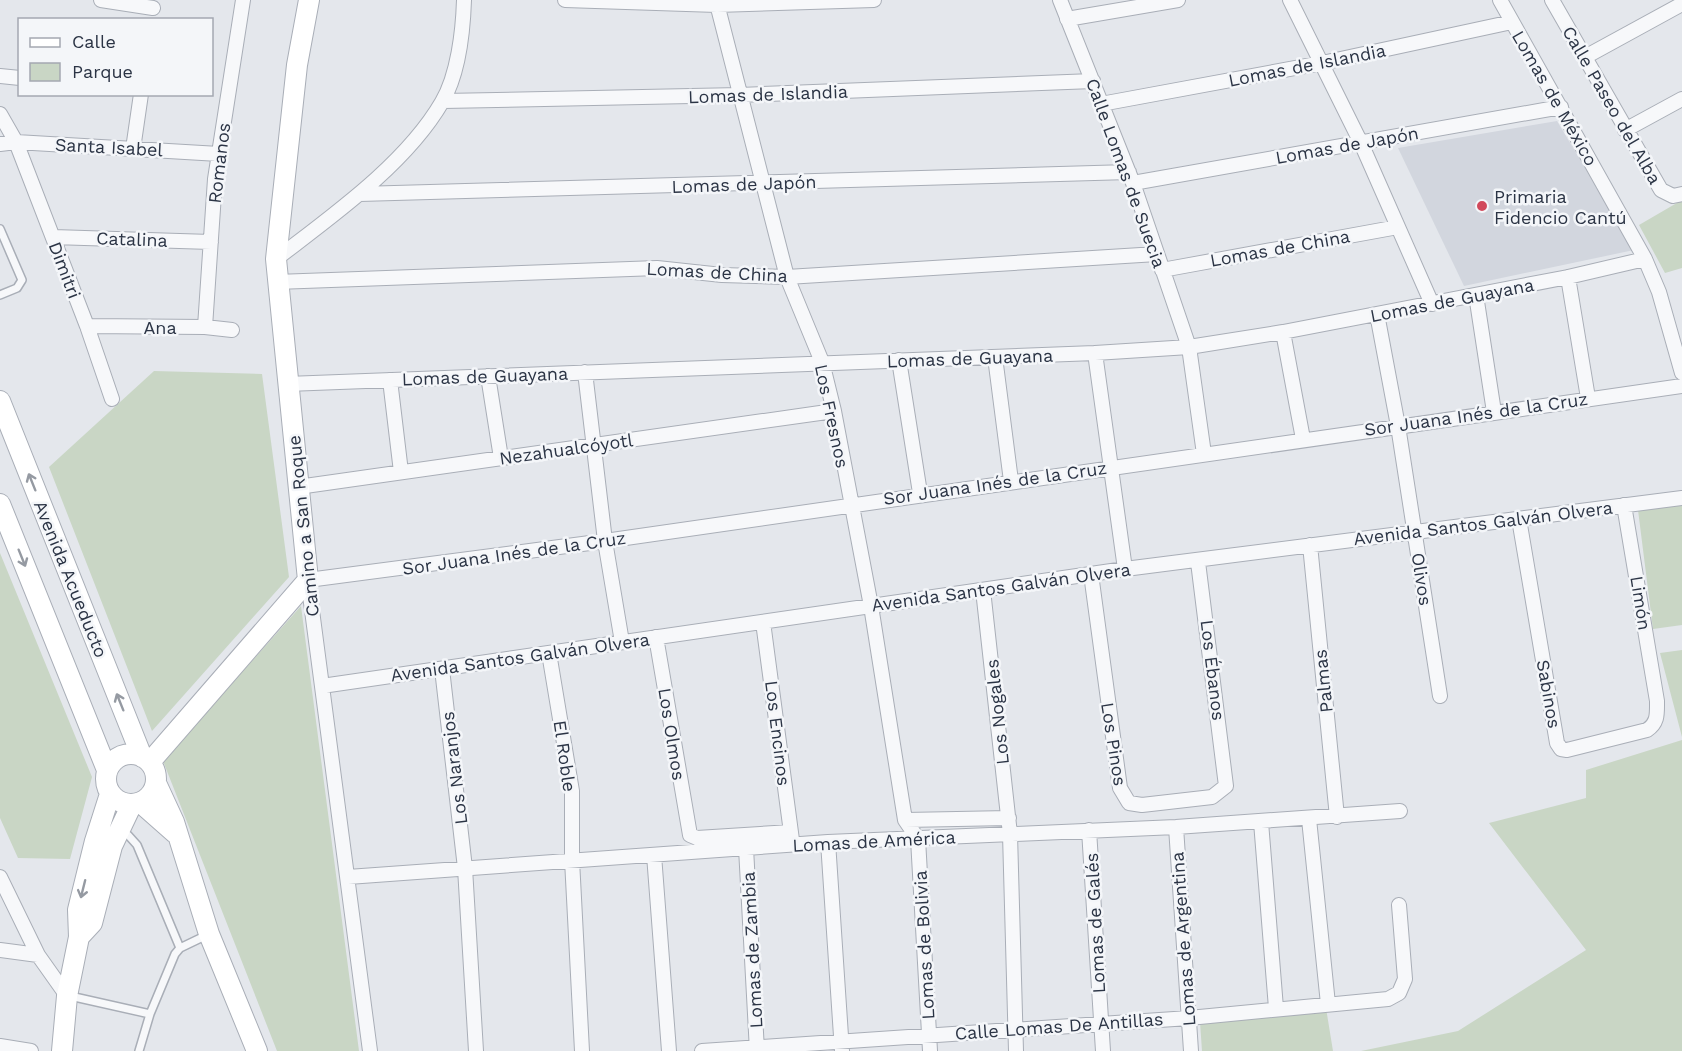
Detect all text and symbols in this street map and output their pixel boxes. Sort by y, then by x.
legend [18,18,213,96]
street label: Calle Paseo del Alba [1558,22,1666,188]
street label: Lomas de México [1508,27,1602,169]
text: Calle [72,31,116,52]
street label: Lomas de Islandia [1227,39,1387,91]
text: Parque [72,61,133,82]
street label: Calle Lomas de Suecia [1082,75,1170,271]
street label: Lomas de Islandia [688,81,848,107]
street label: Romanos [204,121,234,205]
street label: Lomas de Japón [1274,122,1420,168]
street label: Santa Isabel [55,134,164,160]
street label: Lomas de Japón [671,171,817,197]
place label: Primaria Fidencio Cantú [1494,186,1627,228]
marker: Primaria Fidencio Cantú [1475,199,1489,213]
street label: Lomas de China [1208,225,1352,271]
street label: Catalina [96,227,168,251]
street label: Dimitri [45,239,85,301]
street label: Lomas de China [646,258,788,286]
street label: Lomas de Guayana [1368,274,1536,326]
street label: Ana [143,317,177,338]
street label: Lomas de Guayana [886,345,1054,371]
street label: Los Fresnos [811,362,853,470]
street label: Lomas de Guayana [401,363,569,389]
street label: Sor Juana Inés de la Cruz [1363,388,1589,440]
street label: Nezahualcóyotl [498,429,635,469]
street label: Camino a San Roque [283,434,323,618]
street label: Sor Juana Inés de la Cruz [882,457,1108,509]
one-way arrow [26,473,37,492]
street label: Avenida Acueducto [30,497,112,661]
street label: Avenida Santos Galván Olvera [1352,497,1614,549]
street label: Sor Juana Inés de la Cruz [401,527,627,579]
one-way arrow [17,548,28,567]
street label: Olivos [1407,551,1437,607]
street label: Avenida Santos Galván Olvera [870,558,1132,616]
street label: Limón [1626,574,1656,632]
street label: Los Ébanos [1196,618,1230,722]
street label: Avenida Santos Galván Olvera [389,628,651,686]
street label: Palmas [1309,648,1337,714]
street label: Los Nogales [981,658,1013,766]
street label: Sabinos [1533,658,1565,730]
street label: Los Encinos [761,679,795,787]
street label: Los Olmos [654,686,690,782]
one-way arrow [114,693,125,712]
street label: Los Pinos [1097,701,1131,787]
street label: Los Naranjos [437,710,471,826]
street label: El Roble [550,719,580,793]
street label: Lomas de América [792,826,956,856]
street label: Lomas de Argentina [1166,851,1200,1027]
street label: Lomas de Galés [1081,852,1109,994]
street label: Lomas de Bolivia [910,870,938,1020]
street label: Lomas de Zambia [737,871,767,1029]
one-way arrow [76,879,88,898]
street label: Calle Lomas De Antillas [954,1008,1164,1044]

